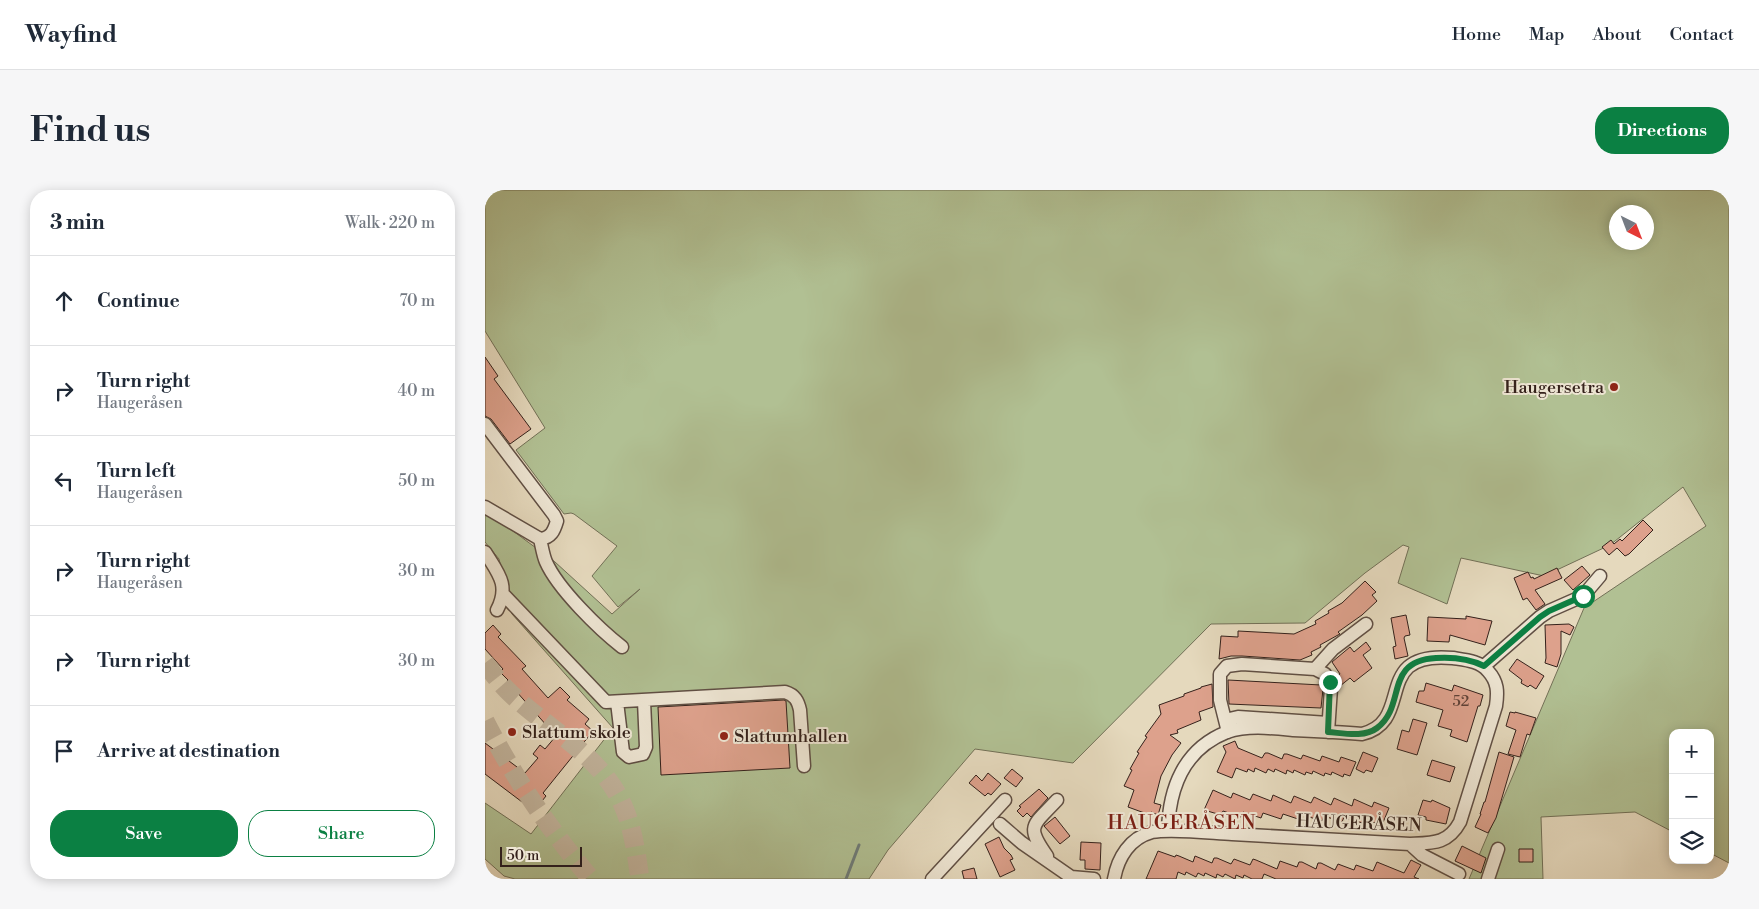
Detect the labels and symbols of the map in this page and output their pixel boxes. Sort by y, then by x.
north arrow [1609,205,1654,250]
place label: Haugersetra [1504,376,1605,399]
marker: Haugersetra [1608,381,1620,393]
route start [1572,585,1595,608]
route end [1319,671,1342,694]
house number: 52 [1453,692,1469,711]
place label: Slattum skole [522,721,631,744]
place label: Slattumhallen [734,725,848,748]
marker: Slattum skole [506,726,518,738]
marker: Slattumhallen [718,730,730,742]
district label: HAUGERÅSEN [1107,810,1257,836]
street label: HAUGERÅSEN [1296,810,1423,837]
scale bar [500,844,583,867]

